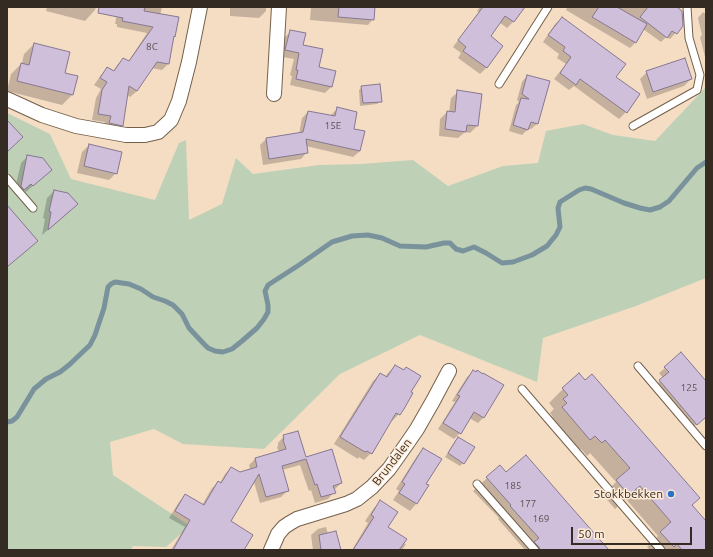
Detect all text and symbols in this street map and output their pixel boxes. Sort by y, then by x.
house number: 8C [146,41,158,53]
house number: 15E [325,120,341,132]
house number: 125 [681,382,697,394]
street label: Brundalen [369,436,415,488]
house number: 185 [505,480,521,492]
place label: Stokkbekken [594,487,663,501]
marker: Stokkbekken [666,489,676,499]
house number: 177 [520,498,536,510]
house number: 169 [533,513,549,525]
scale bar [573,519,694,545]
text: 50 m [578,527,605,540]

